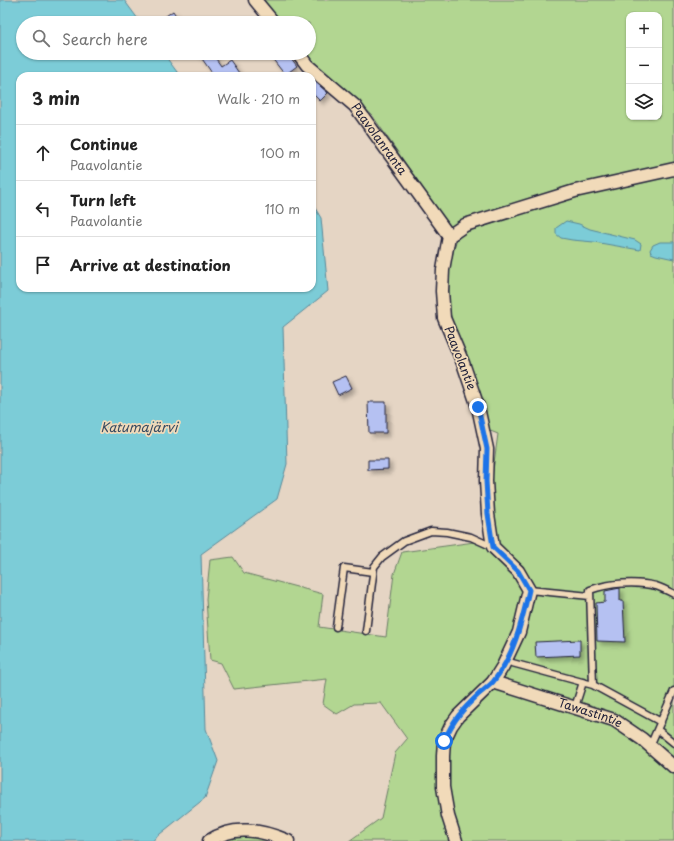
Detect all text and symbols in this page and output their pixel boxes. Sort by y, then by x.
map controls [626,12,662,120]
button: + [626,12,662,48]
search box [16,16,316,60]
icon: search [30,27,52,49]
text: Search here [62,27,148,50]
button: − [626,48,662,84]
button: layers [626,84,662,120]
text: 3 min [32,85,80,111]
text: Walk · 210 m [217,89,300,108]
street label: Paavolanranta [348,99,412,179]
text: Continue [70,132,138,155]
icon: ahead [32,142,54,164]
text: 100 m [260,143,300,162]
text: Paavolantie [70,155,142,174]
text: Turn left [70,188,136,211]
icon: left [32,198,54,220]
text: 110 m [265,199,300,218]
text: Paavolantie [70,211,142,230]
text: Arrive at destination [70,253,231,276]
icon: arrive [32,254,54,276]
street label: Paavolantie [441,323,481,392]
route end [469,398,487,416]
water label: Katumajärvi [101,417,180,436]
street label: Tawastintie [556,693,627,731]
route start [435,732,453,750]

